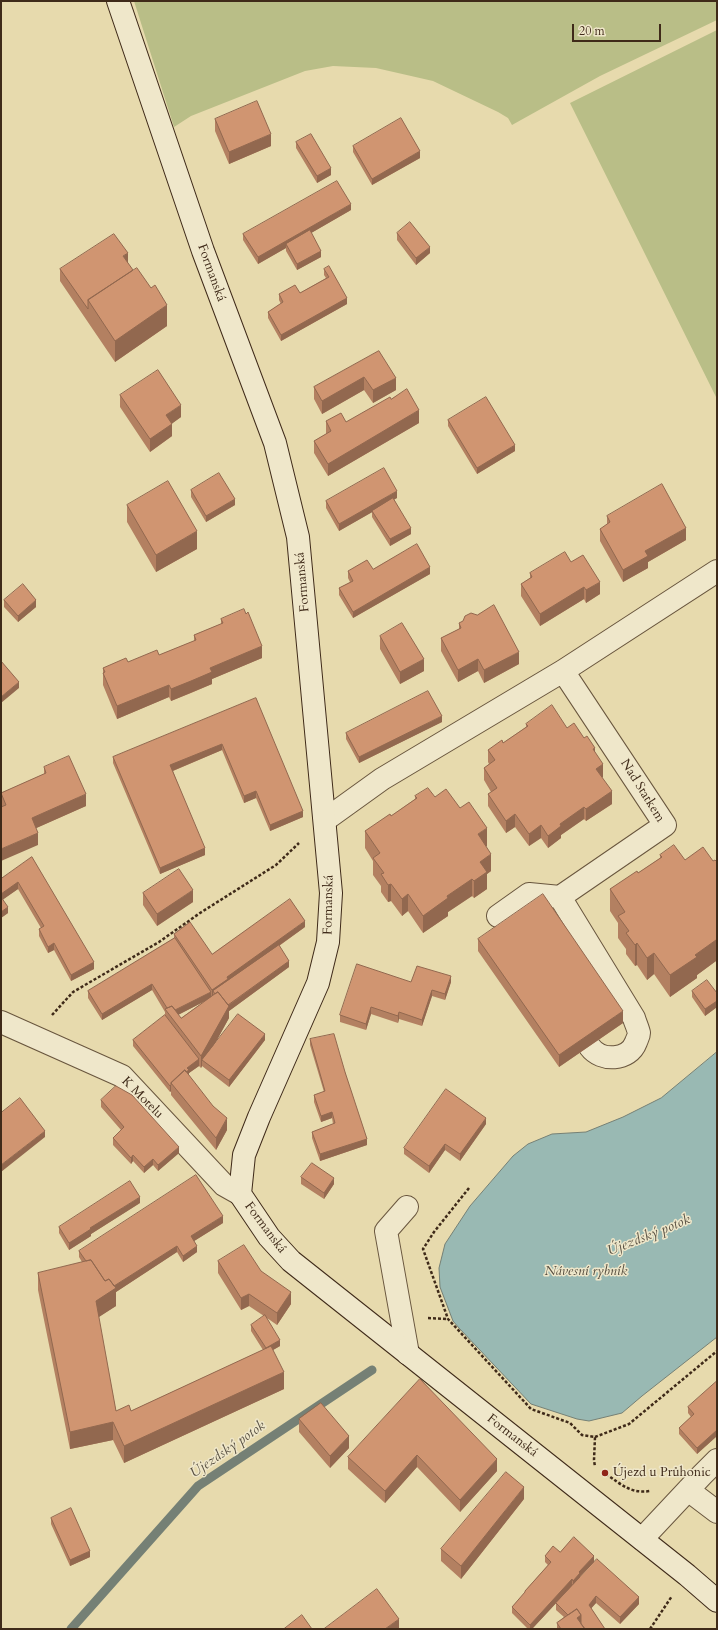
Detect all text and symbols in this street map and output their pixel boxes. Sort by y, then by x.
scale bar [574,16,663,42]
text: 20 m [579,23,605,39]
street label: Formanská [193,242,229,304]
street label: Formanská [293,551,313,613]
street label: Nad Statkem [616,757,668,825]
street label: Formanská [321,875,337,935]
street label: K Motelu [118,1074,166,1122]
street label: Formanská [241,1199,289,1257]
water label: Újezdský potok [605,1212,693,1260]
water label: Návesní rybník [545,1264,627,1280]
street label: Formanská [484,1411,540,1461]
water label: Újezdský potok [187,1418,269,1482]
place label: Újezd u Průhonic [613,1465,711,1481]
marker: Újezd u Průhonic [600,1468,610,1478]

